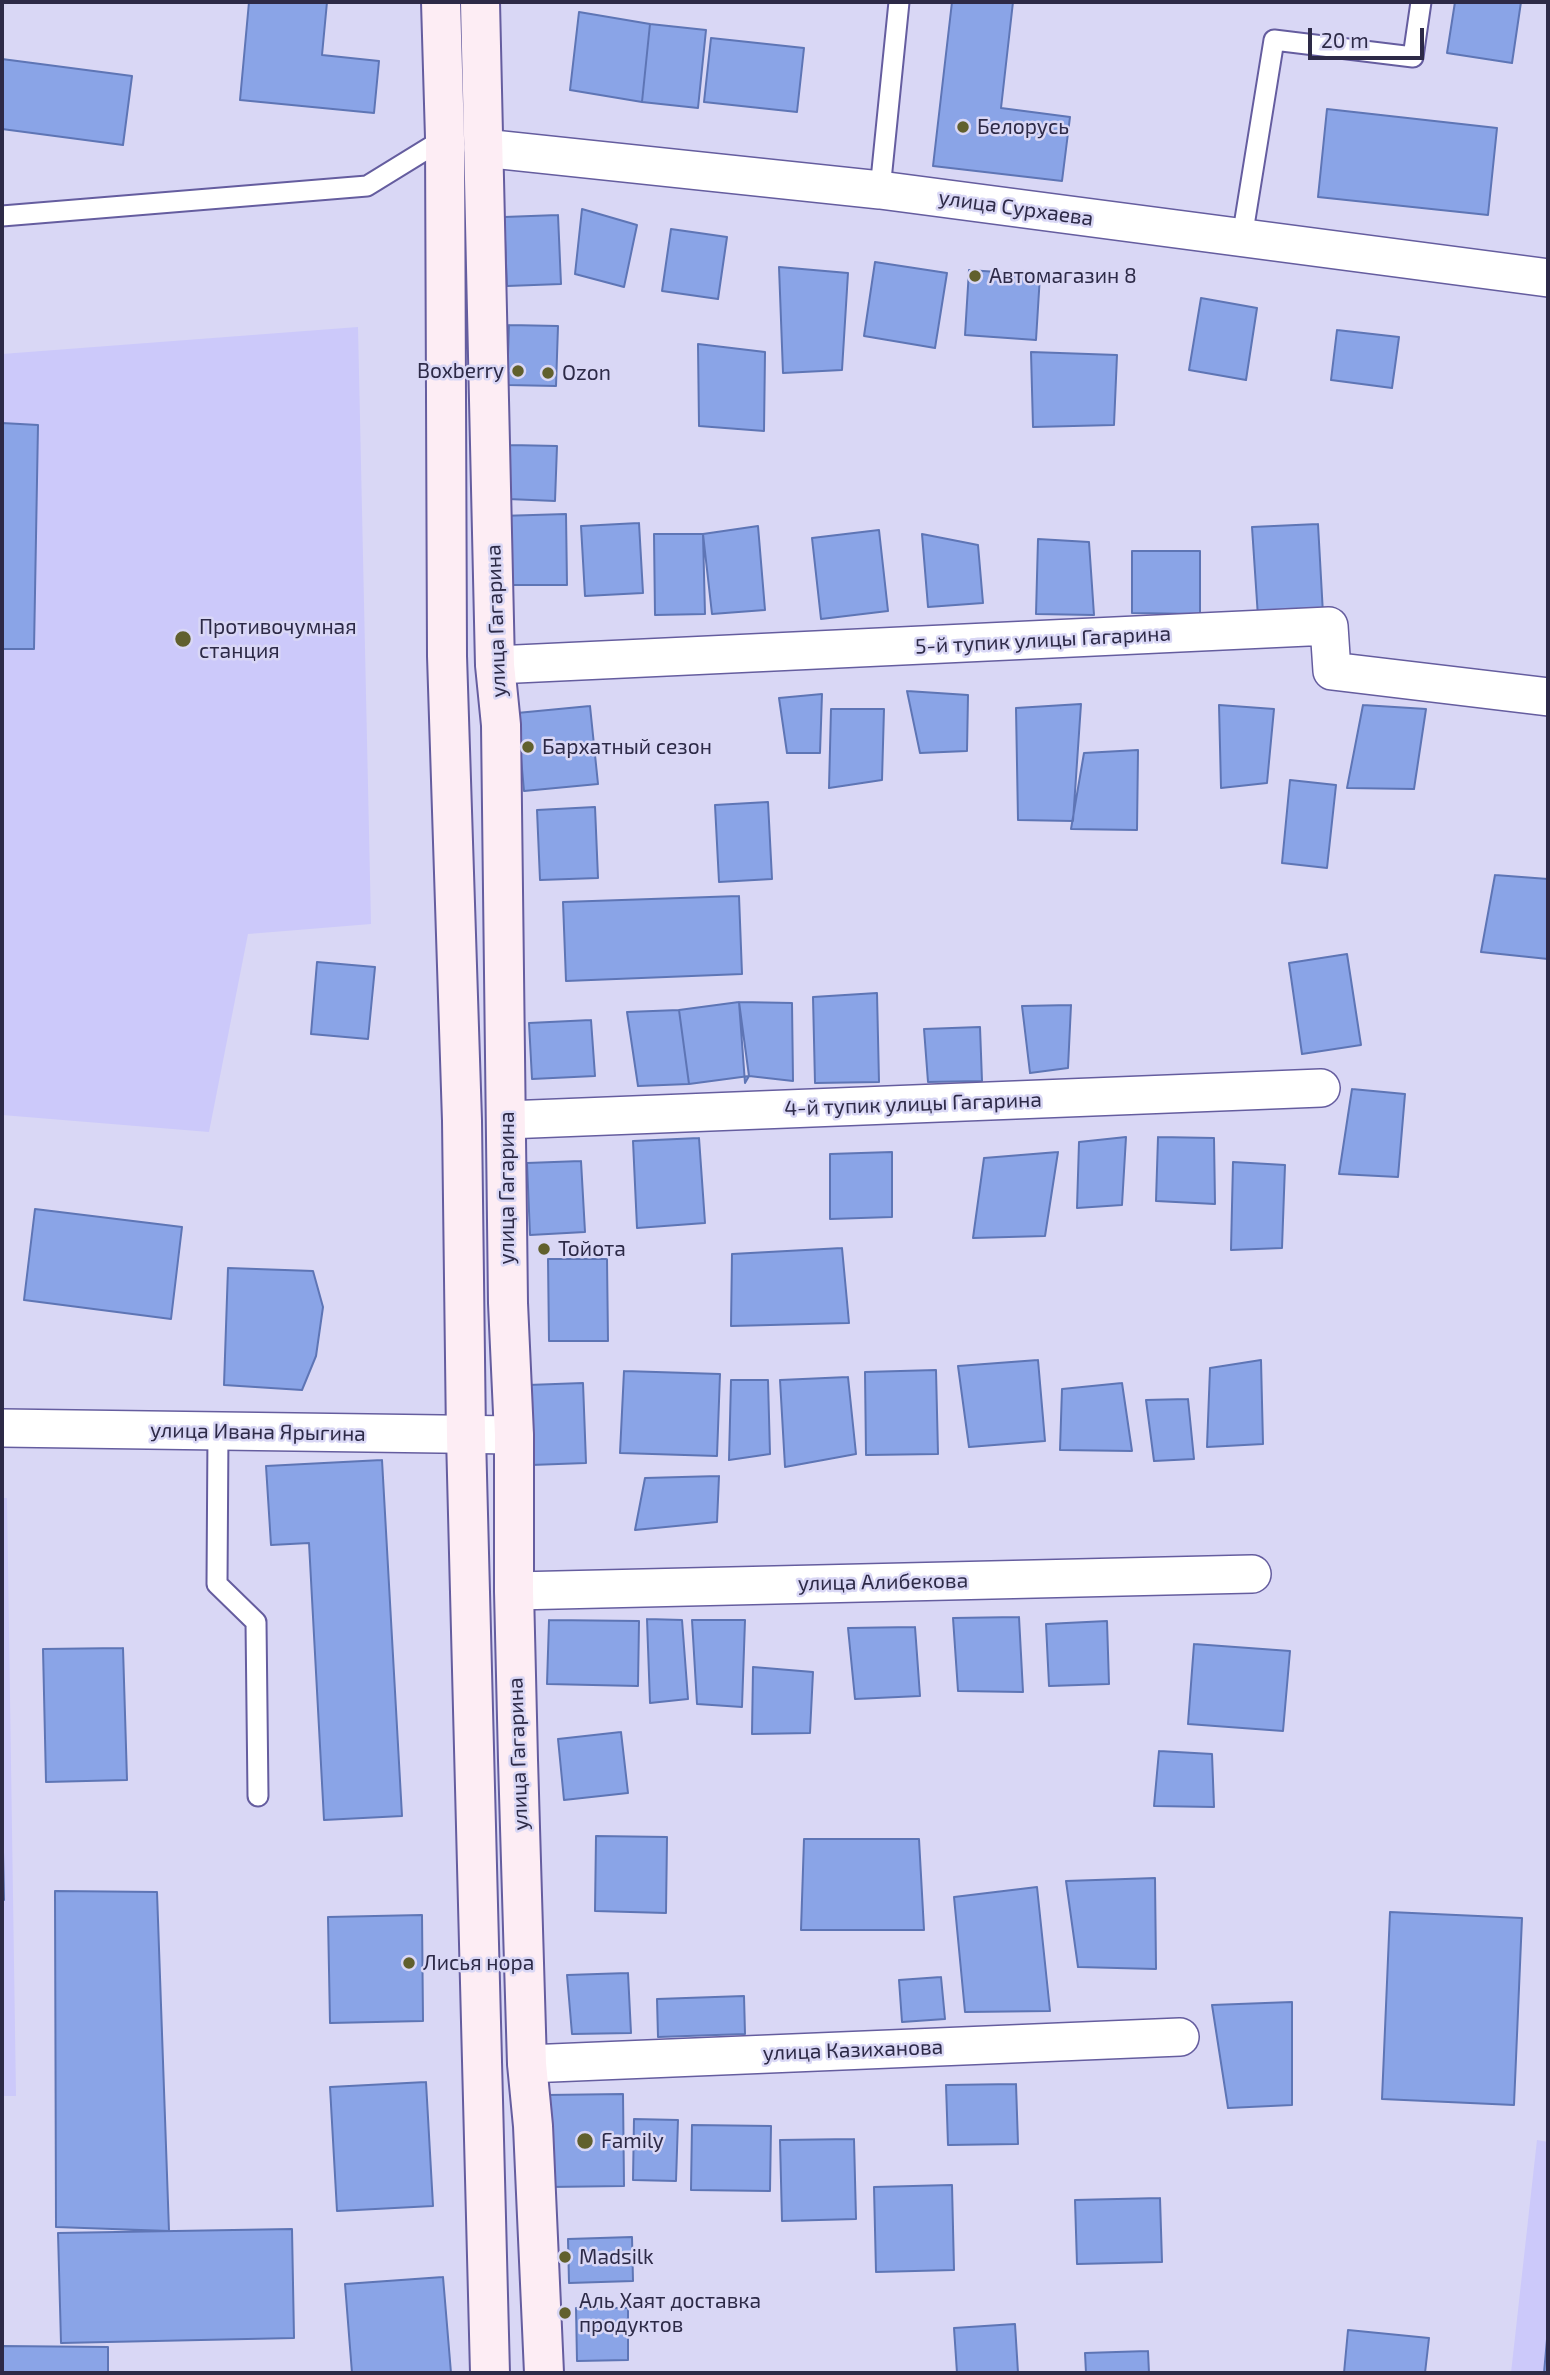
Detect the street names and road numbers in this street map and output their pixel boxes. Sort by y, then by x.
street label: улица Сурхаева [937,185,1095,231]
street label: улица Гагарина [481,544,511,698]
street label: 5-й тупик улицы Гагарина [914,621,1172,659]
street label: 4-й тупик улицы Гагарина [784,1087,1042,1121]
street label: улица Гагарина [494,1111,520,1265]
street label: улица Ивана Ярыгина [150,1418,366,1446]
street label: улица Алибекова [798,1568,968,1596]
street label: улица Гагарина [503,1677,533,1831]
street label: улица Казиханова [762,2034,944,2066]

